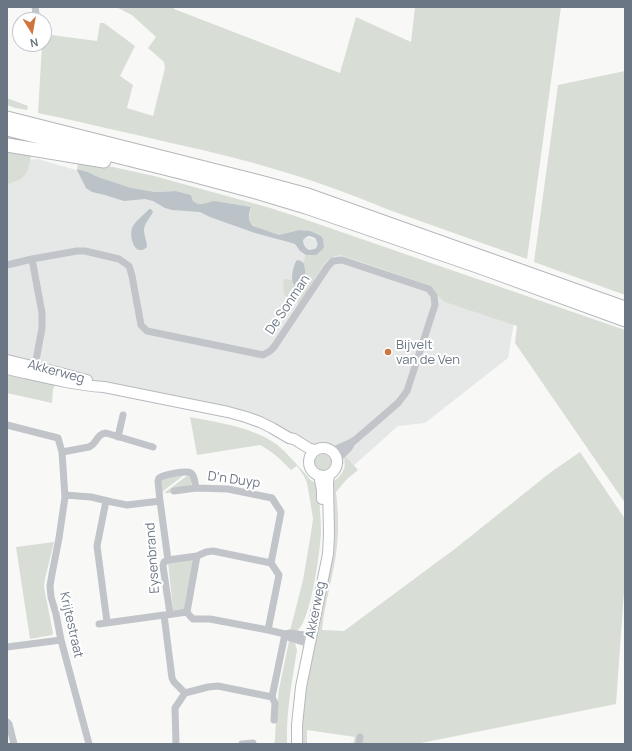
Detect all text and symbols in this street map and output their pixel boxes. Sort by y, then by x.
north arrow [12,12,52,52]
text: N [29,35,40,51]
street label: De Sonman [262,272,314,338]
place label: Bijvelt van de Ven [396,337,460,368]
marker: Bijvelt van de Ven [383,347,393,357]
street label: Akkerweg [26,357,86,387]
street label: D'n Duyp [207,469,261,491]
street label: Eysenbrand [143,522,163,594]
street label: Akkerweg [303,580,329,640]
street label: Krijtestraat [56,590,86,660]

